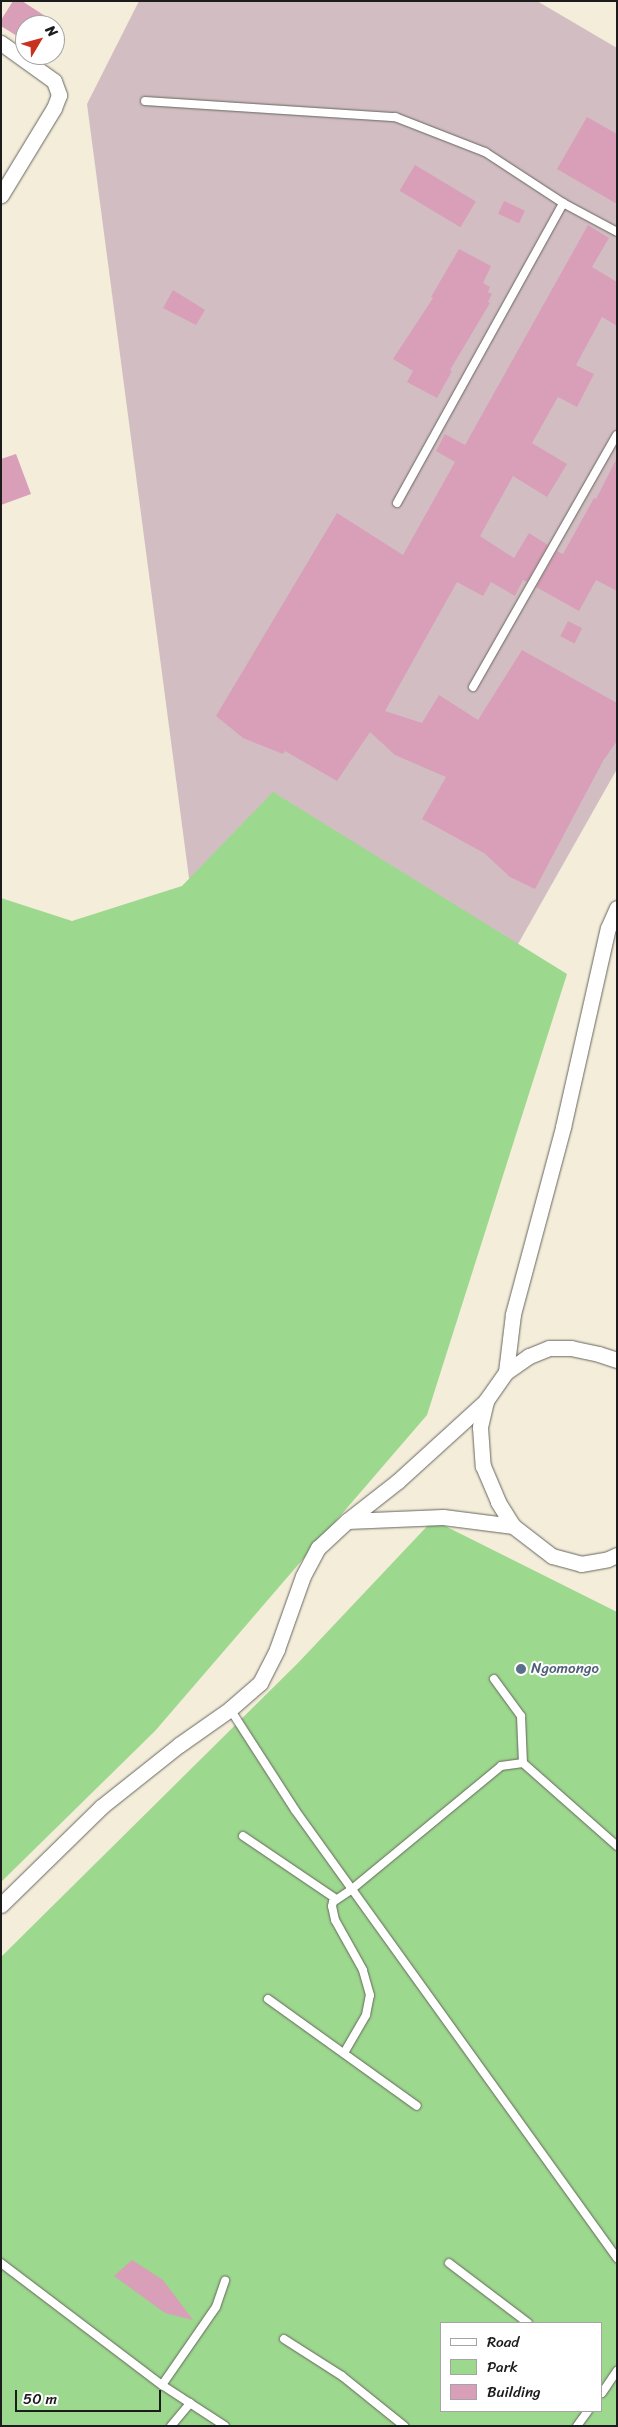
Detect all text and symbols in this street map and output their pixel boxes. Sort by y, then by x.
north arrow [15,15,65,65]
text: N [39,20,64,43]
place label: Ngomongo [531,1660,599,1678]
marker: Ngomongo [515,1663,527,1675]
legend [440,2322,603,2412]
text: Road [487,2329,519,2355]
text: Park [487,2354,518,2380]
text: Building [487,2379,541,2405]
scale bar [18,2380,164,2412]
text: 50 m [23,2386,57,2412]

